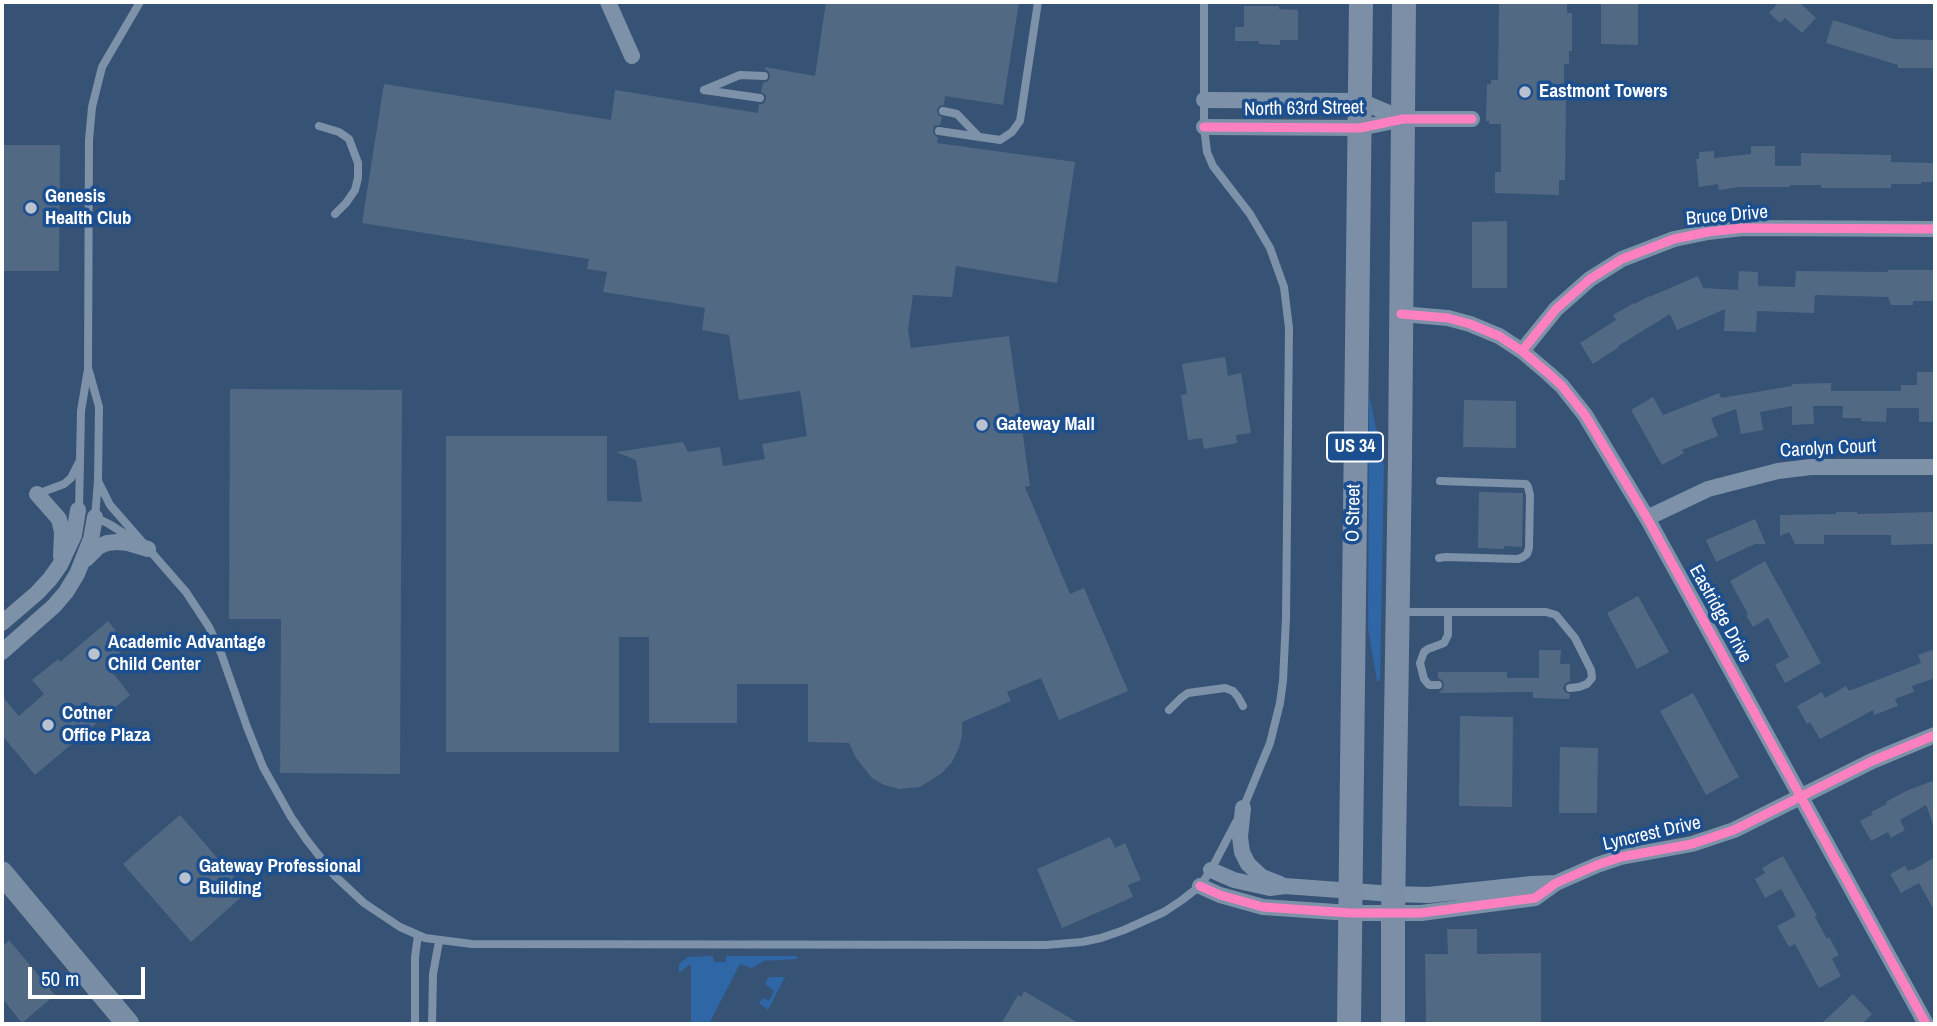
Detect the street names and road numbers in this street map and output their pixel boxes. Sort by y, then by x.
street label: North 63rd Street [1244,97,1364,121]
street label: Bruce Drive [1685,201,1769,231]
road number: US 34 [1327,432,1383,462]
street label: Carolyn Court [1779,435,1877,463]
street label: O Street [1342,484,1366,542]
street label: Eastridge Drive [1684,561,1756,667]
street label: Lyncrest Drive [1601,812,1703,856]

